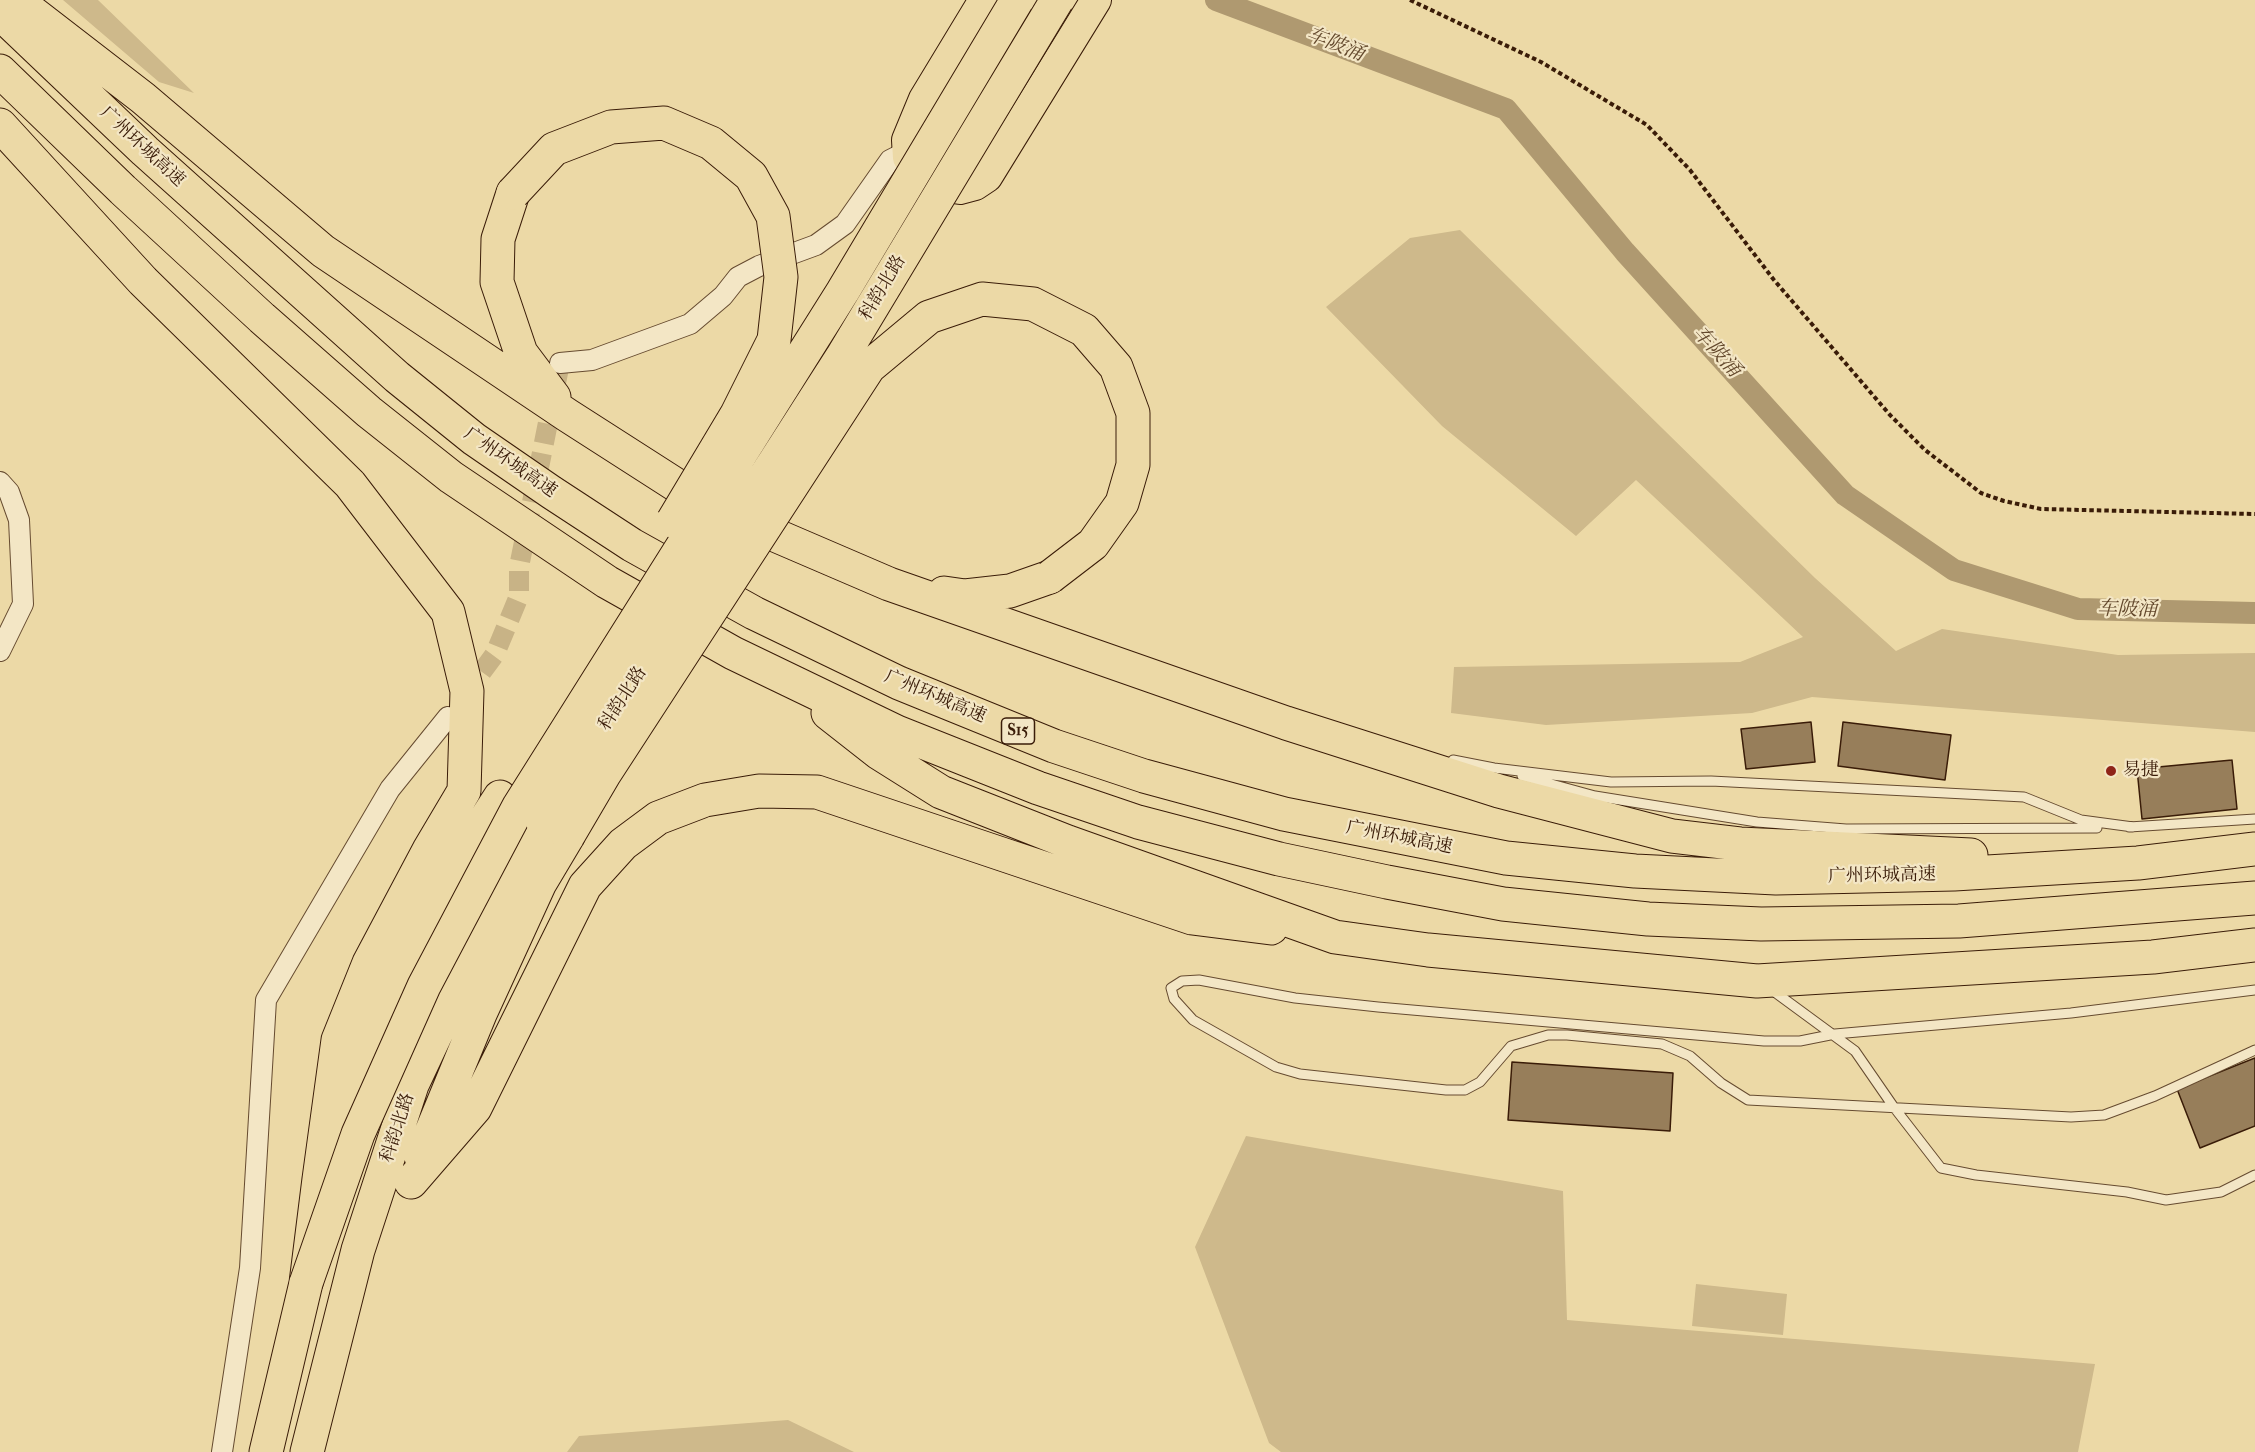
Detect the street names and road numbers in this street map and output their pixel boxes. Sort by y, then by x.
street label: 广州环城高速 [95,102,189,192]
street label: 科韵北路 [855,252,911,324]
street label: 广州环城高速 [460,423,560,503]
street label: 科韵北路 [594,663,652,735]
street label: 广州环城高速 [881,666,989,728]
road number: S15 [1002,718,1034,744]
street label: 广州环城高速 [1344,817,1454,859]
street label: 广州环城高速 [1828,864,1936,888]
street label: 科韵北路 [377,1090,419,1166]

